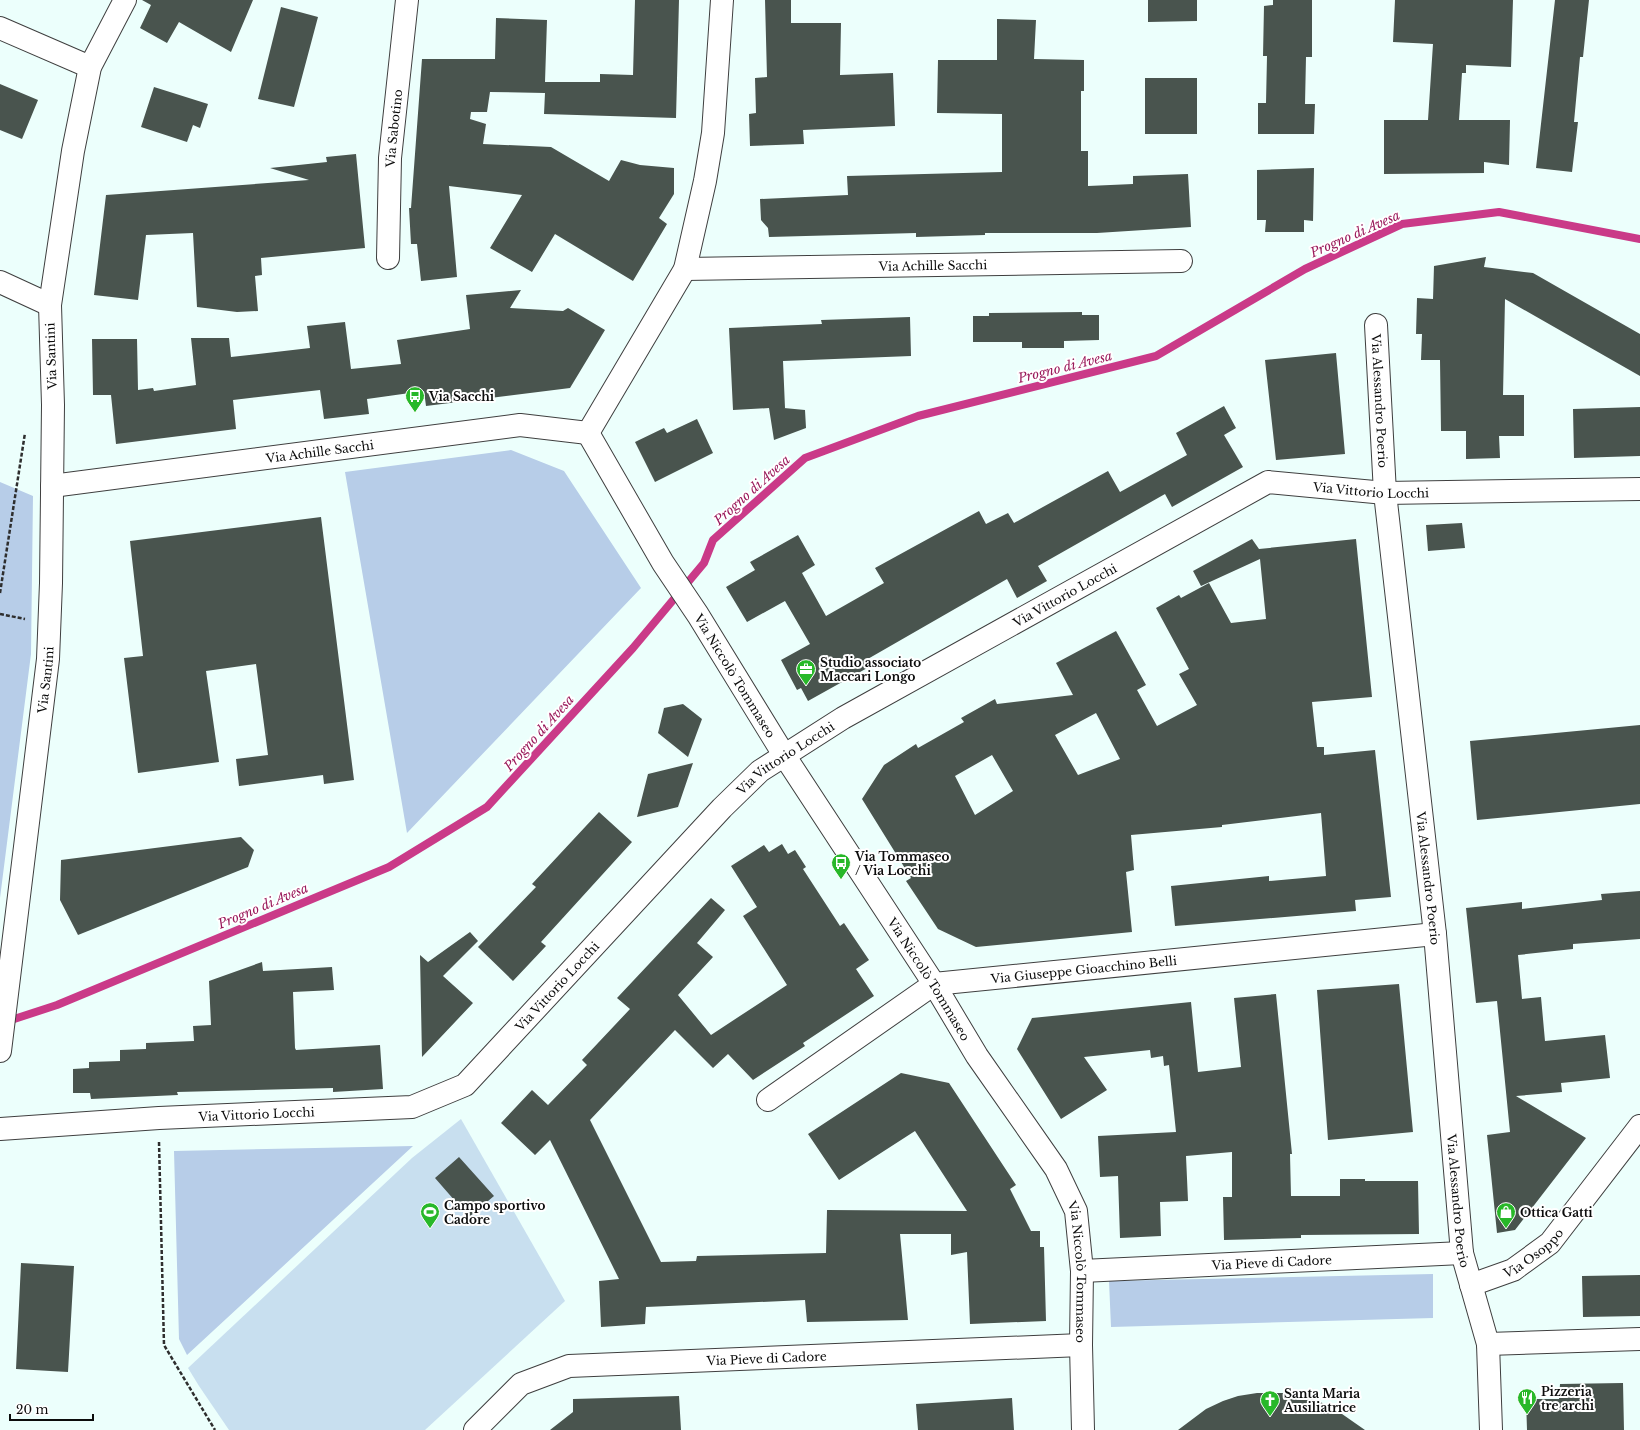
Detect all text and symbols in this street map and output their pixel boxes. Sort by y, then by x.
street label: Via Sabotino [382,88,405,168]
water label: Progno di Avesa [1306,207,1403,262]
street label: Via Achille Sacchi [878,257,987,273]
street label: Via Santini [42,322,60,391]
street label: Via Alessandro Poerio [1369,333,1391,468]
water label: Progno di Avesa [1015,347,1114,387]
bus stop icon: Via Sacchi [404,385,426,413]
place label: Via Sacchi [428,389,495,404]
street label: Via Achille Sacchi [264,437,375,466]
water label: Progno di Avesa [710,451,794,529]
street label: Via Vittorio Locchi [1311,479,1429,501]
street label: Via Vittorio Locchi [1009,560,1119,630]
street label: Via Niccolò Tommaseo [691,610,779,740]
street label: Via Santini [34,646,56,715]
place label: Studio associato Maccari Longo [820,655,921,684]
office icon: Studio associato Maccari Longo [795,658,817,686]
water label: Progno di Avesa [500,691,578,775]
street label: Via Vittorio Locchi [733,718,837,798]
street label: Via Alessandro Poerio [1414,810,1443,946]
place label: Via Tommaseo / Via Locchi [854,849,949,878]
bus stop icon: Via Tommaseo / Via Locchi [830,852,852,880]
water label: Progno di Avesa [214,879,311,933]
street label: Via Niccolò Tommaseo [884,914,974,1043]
street label: Via Vittorio Locchi [511,938,602,1034]
street label: Via Giuseppe Gioacchino Belli [989,952,1177,986]
street label: Via Vittorio Locchi [197,1104,315,1124]
street label: Via Alessandro Poerio [1444,1133,1473,1269]
place label: Campo sportivo Cadore [444,1198,545,1227]
street label: Via Niccolò Tommaseo [1064,1198,1089,1343]
sports icon: Campo sportivo Cadore [419,1201,441,1229]
shop icon: Ottica Gatti [1495,1201,1517,1229]
place label: Ottica Gatti [1520,1205,1593,1220]
street label: Via Osoppo [1500,1225,1566,1281]
street label: Via Pieve di Cadore [1210,1252,1332,1272]
street label: Via Pieve di Cadore [705,1348,827,1368]
place label: Pizzeria tre archi [1541,1384,1595,1413]
place label: Santa Maria Ausiliatrice [1283,1386,1360,1415]
restaurant icon: Pizzeria tre archi [1516,1387,1538,1415]
church icon: Santa Maria Ausiliatrice [1259,1389,1281,1417]
scale bar [10,1396,93,1422]
text: 20 m [16,1402,48,1417]

